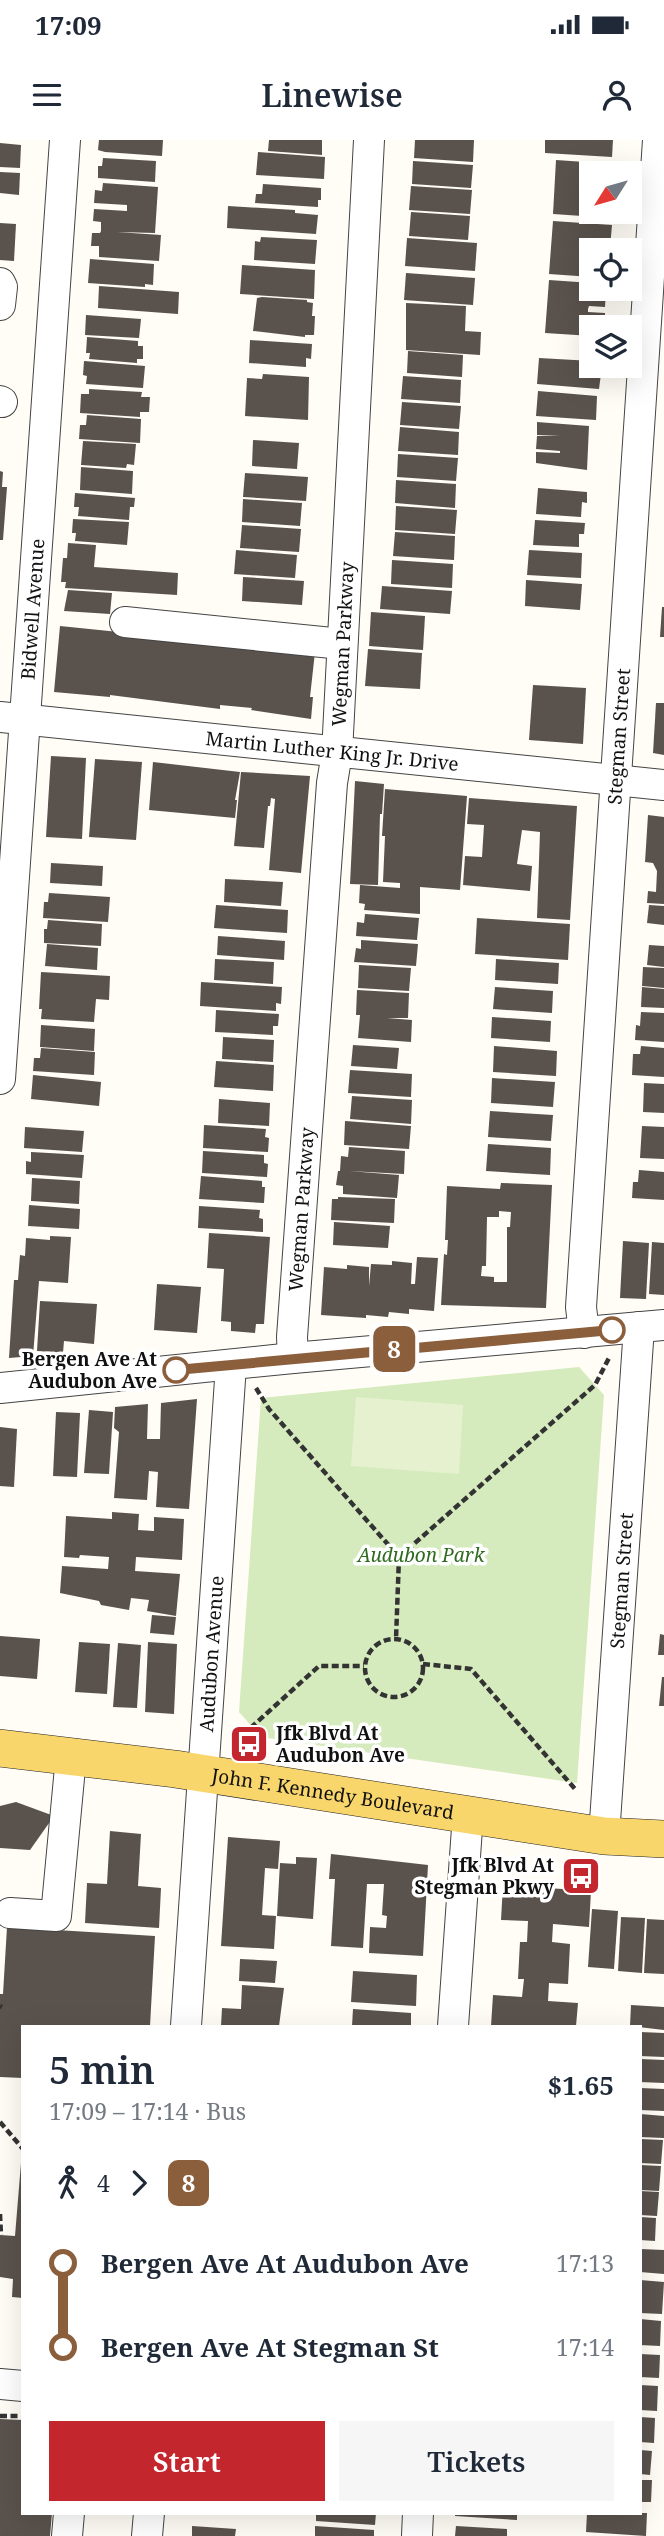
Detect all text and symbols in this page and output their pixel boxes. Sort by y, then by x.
text: 17:09 [35,7,102,43]
text: Linewise [261,73,403,116]
icon: menu [28,76,66,114]
icon: person [598,76,636,114]
north arrow [579,161,642,224]
map controls [579,161,642,378]
button: locate [579,238,642,301]
button: layers [579,315,642,378]
street label: Bidwell Avenue [15,538,50,681]
street label: Wegman Parkway [325,561,360,727]
street label: Stegman Street [601,667,636,805]
street label: Martin Luther King Jr. Drive [204,725,460,777]
street label: Wegman Parkway [282,1126,320,1292]
unlabelled marker [599,1317,625,1343]
line badge: 8 [371,1326,417,1372]
text: 8 [387,1332,401,1365]
place label: Bergen Ave At Audubon Ave [22,1346,157,1394]
marker: Bergen Ave At Audubon Ave [163,1357,189,1383]
street label: Stegman Street [604,1511,639,1650]
park label: Audubon Park [355,1542,486,1568]
street label: Audubon Avenue [193,1575,230,1733]
place label: Jfk Blvd At Audubon Ave [275,1720,405,1768]
bus stop icon: Jfk Blvd At Audubon Ave [228,1723,270,1765]
street label: John F. Kennedy Boulevard [209,1762,456,1825]
place label: Jfk Blvd At Stegman Pkwy [415,1852,554,1900]
bus stop icon: Jfk Blvd At Stegman Pkwy [560,1855,602,1897]
text: 5 min [49,2043,155,2095]
text: $1.65 [548,2067,614,2103]
text: 17:09 – 17:14 · Bus [49,2095,246,2127]
icon: walk [49,2164,87,2202]
icon: forward [120,2164,158,2202]
text: 8 [182,2166,195,2199]
text: 4 [97,2167,110,2199]
text: Bergen Ave At Audubon Ave [101,2245,469,2281]
text: 17:13 [556,2247,614,2279]
text: Bergen Ave At Stegman St [101,2329,439,2365]
text: 17:14 [556,2331,614,2363]
button: Start [49,2421,325,2501]
button: Tickets [339,2421,614,2501]

